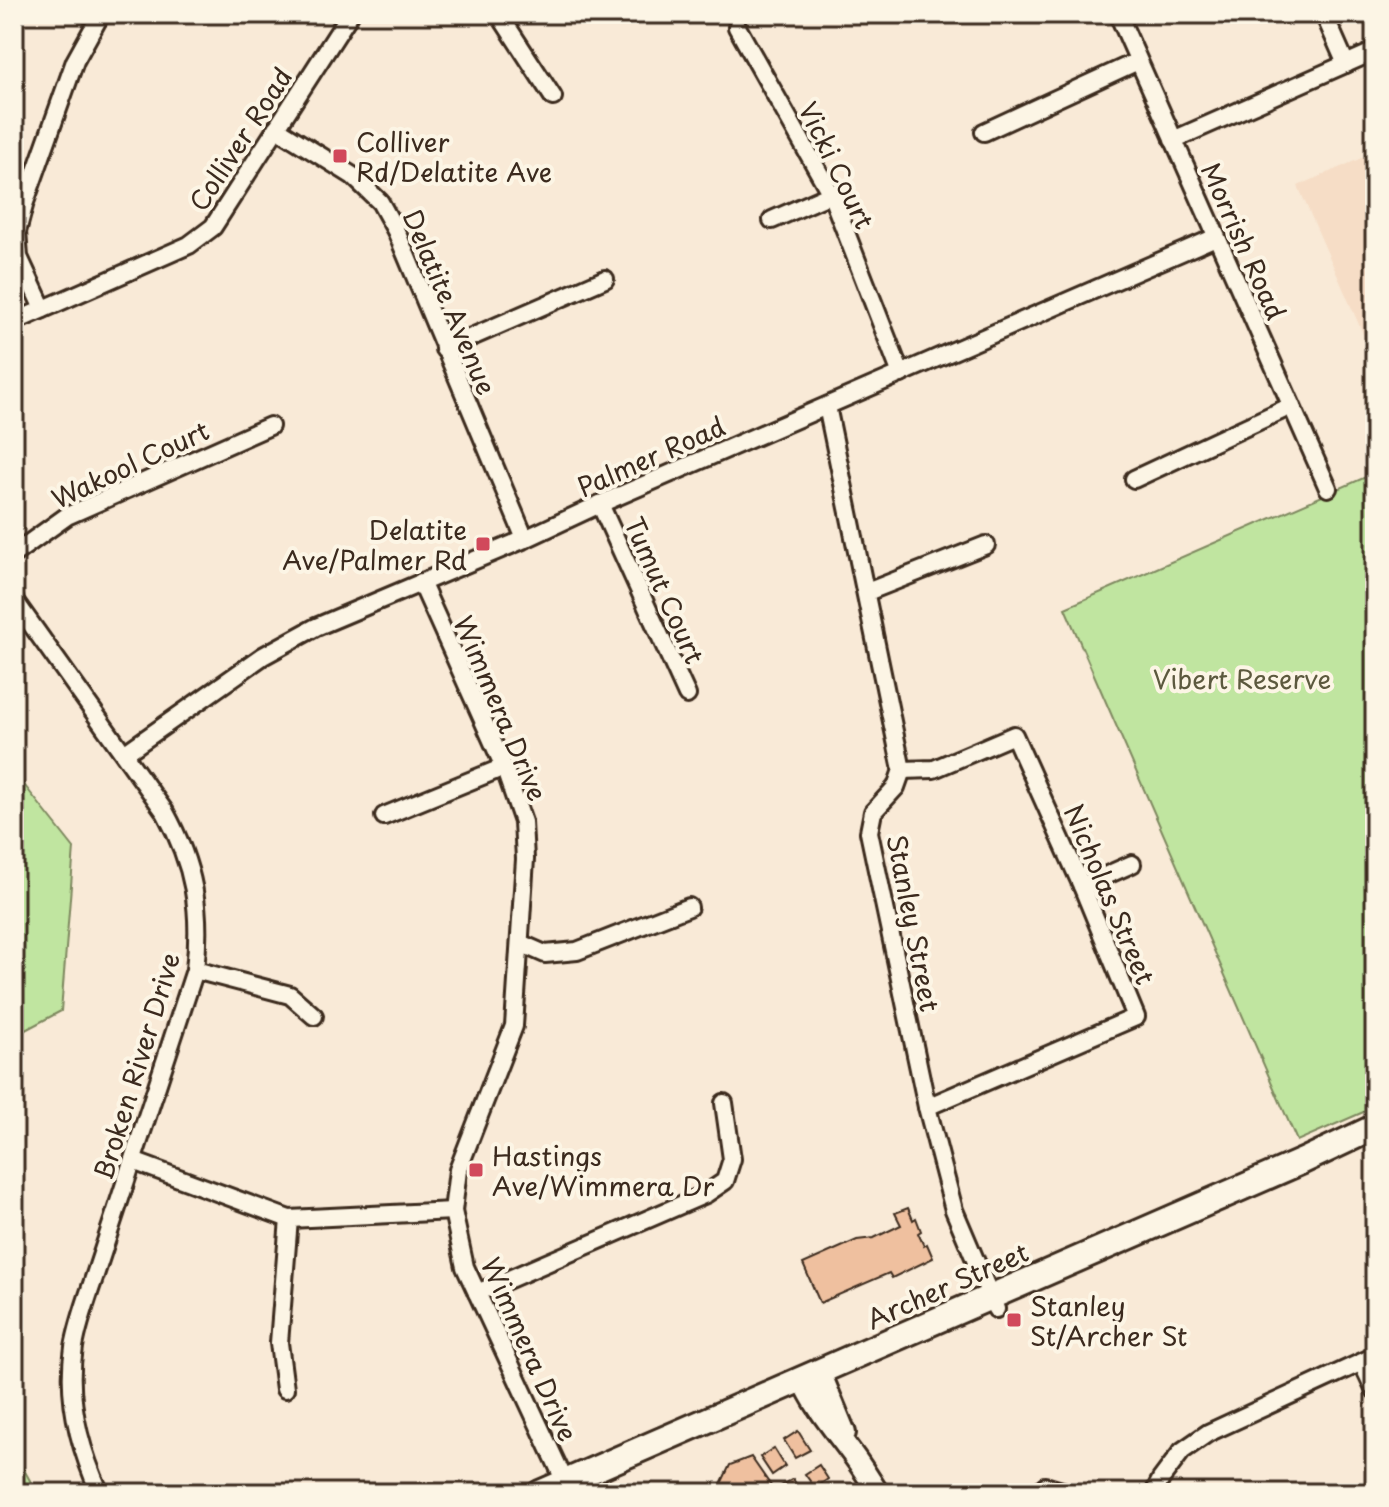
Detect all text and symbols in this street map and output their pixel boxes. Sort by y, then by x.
street label: Colliver Road [179,60,301,218]
street label: Vicki Court [789,95,885,235]
place label: Colliver Rd/Delatite Ave [356,122,552,191]
marker: Colliver Rd/Delatite Ave [331,147,349,165]
street label: Morrish Road [1192,156,1296,326]
street label: Delatite Avenue [393,203,507,401]
street label: Palmer Road [571,406,731,506]
street label: Wakool Court [45,410,215,518]
place label: Delatite Ave/Palmer Rd [282,510,467,579]
street label: Tumut Court [615,510,715,670]
marker: Delatite Ave/Palmer Rd [474,535,492,553]
street label: Wimmera Drive [444,609,558,807]
park label: Vibert Reserve [1153,659,1331,698]
street label: Nicholas Street [1054,798,1166,990]
street label: Stanley Street [878,831,950,1015]
street label: Broken River Drive [83,948,189,1184]
place label: Hastings Ave/Wimmera Dr [492,1136,714,1205]
marker: Hastings Ave/Wimmera Dr [467,1161,485,1179]
street label: Archer Street [860,1232,1034,1338]
street label: Wimmera Drive [472,1251,588,1447]
place label: Stanley St/Archer St [1030,1286,1187,1355]
marker: Stanley St/Archer St [1005,1311,1023,1329]

